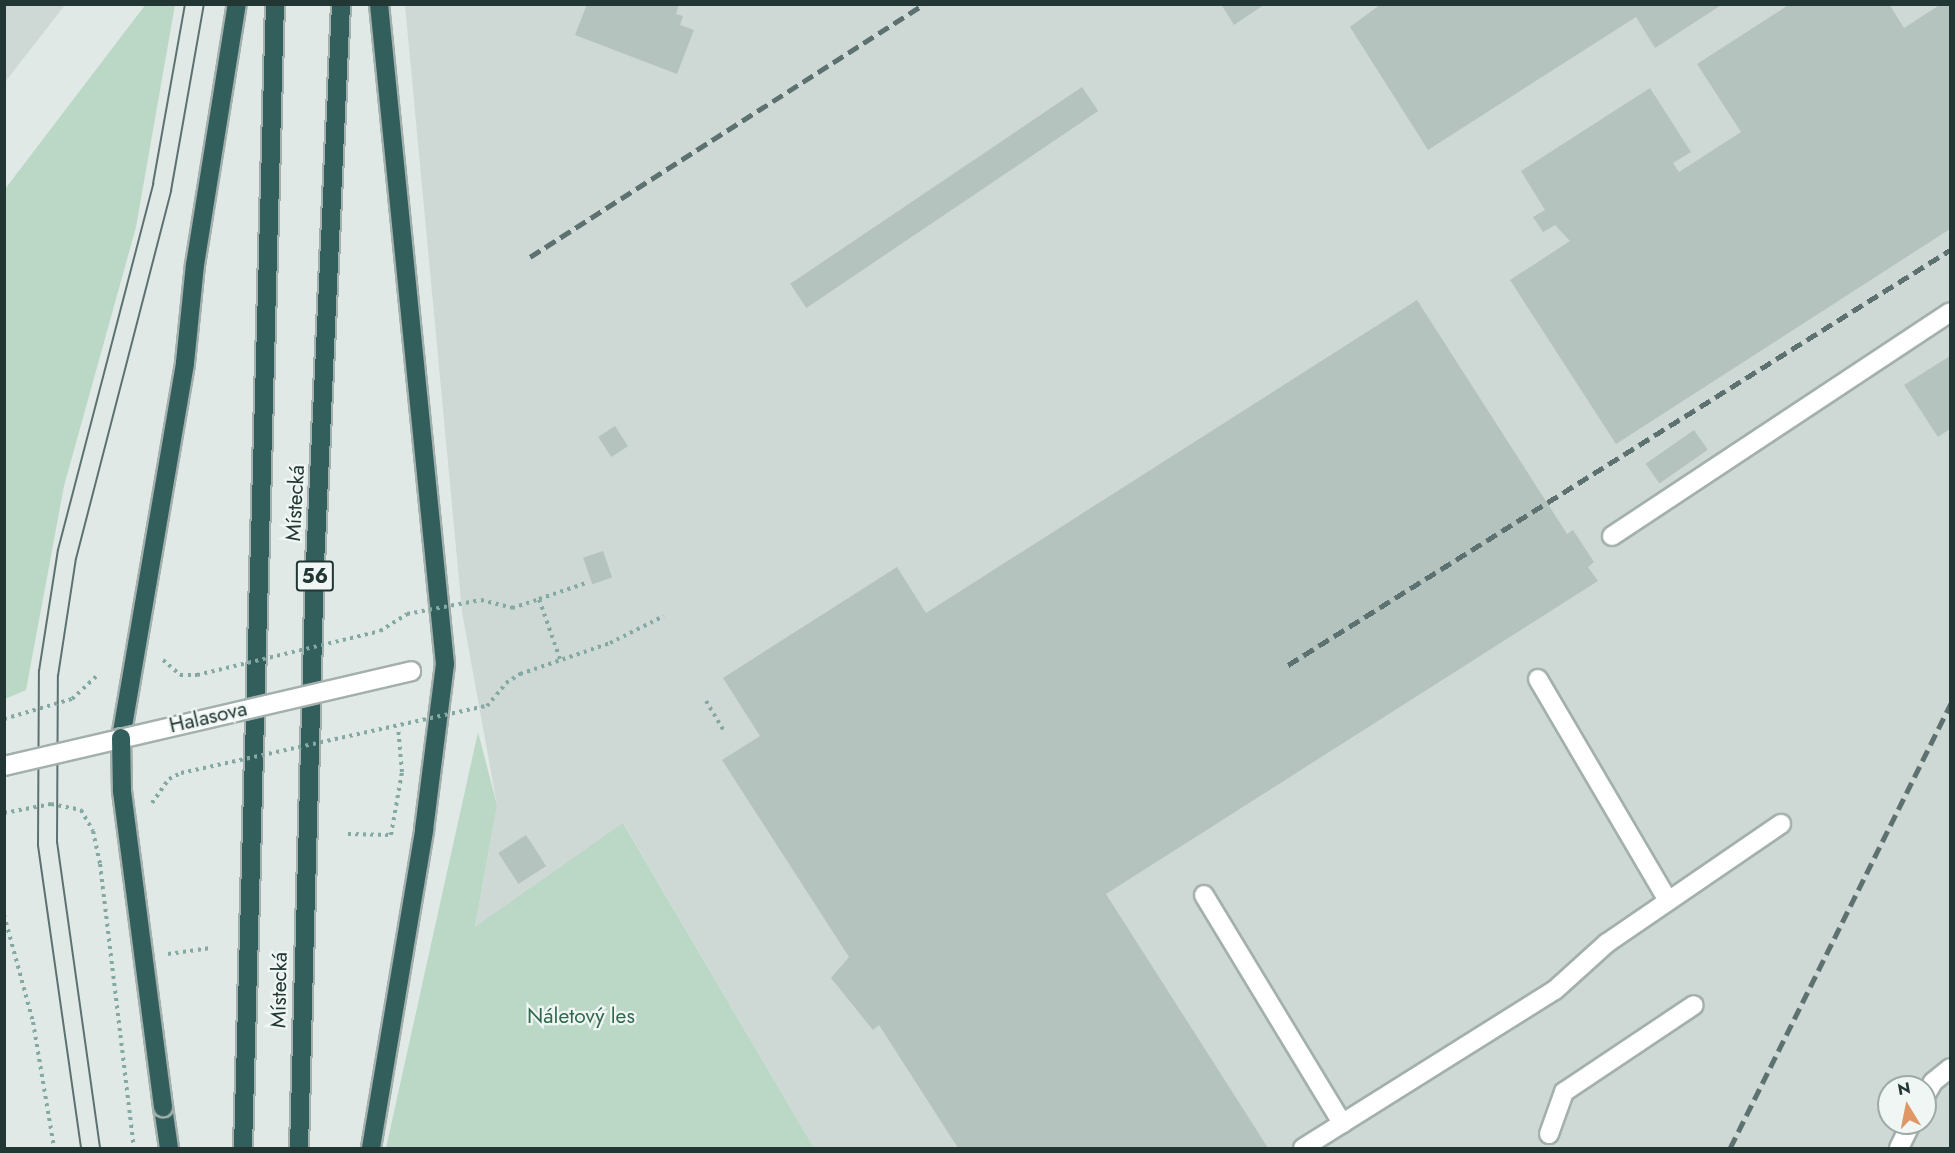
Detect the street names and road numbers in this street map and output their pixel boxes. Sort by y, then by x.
street label: Místecká [280,464,310,542]
road number: 56 [296,559,334,593]
street label: Halasova [167,696,249,738]
street label: Místecká [266,952,292,1028]

